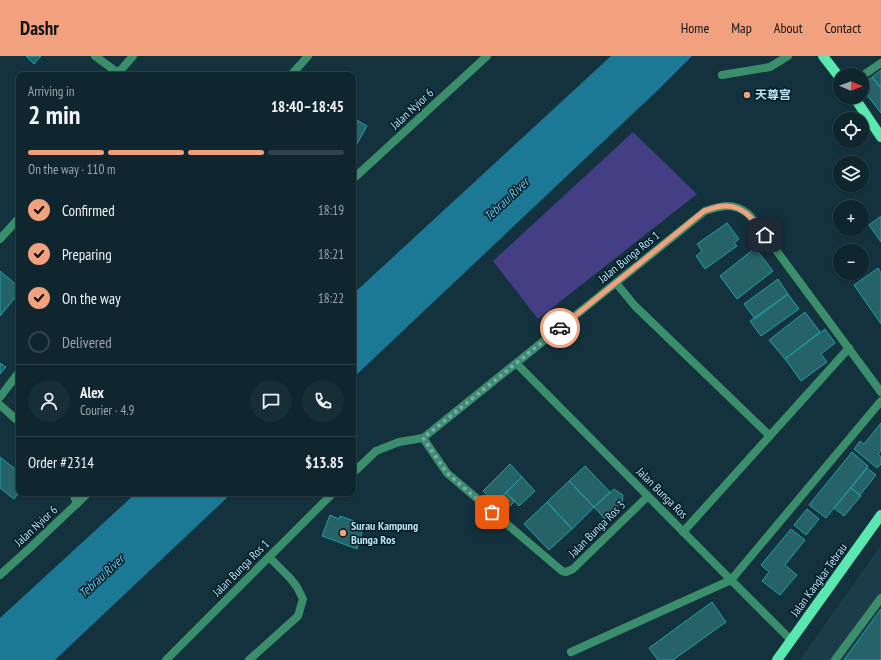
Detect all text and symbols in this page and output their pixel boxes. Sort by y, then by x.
text: Dashr [20,16,59,40]
text: Home [681,19,709,37]
text: Map [731,19,752,37]
text: About [774,19,803,37]
text: Contact [825,19,861,37]
north arrow [833,68,869,104]
map controls [833,68,869,280]
text: Arriving in [28,83,75,100]
street label: Jalan Nyior 6 [386,85,436,133]
place label: 天尊宫 [755,87,791,102]
marker: 天尊宫 [742,90,752,100]
text: 18:40–18:45 [271,97,344,116]
text: 2 min [28,98,81,131]
button: locate [833,112,869,148]
button: layers [833,156,869,192]
text: On the way · 110 m [28,161,115,178]
water label: Tebrau River [480,173,534,225]
icon: check [28,199,50,221]
button: + [833,200,869,236]
text: Confirmed [62,201,115,220]
text: 18:19 [318,202,344,219]
pin [748,218,782,252]
icon: home [754,224,776,246]
street label: Jalan Bunga Ros 1 [594,227,662,286]
icon: check [28,243,50,265]
button: − [833,244,869,280]
text: Preparing [62,245,112,264]
text: 18:21 [318,246,344,263]
icon: check [28,287,50,309]
text: On the way [62,289,121,308]
text: 18:22 [318,290,344,307]
courier [540,308,580,348]
icon: car [549,317,571,339]
text: Delivered [62,333,112,352]
button: person [28,380,70,422]
button: chat [250,380,292,422]
button: phone [302,380,344,422]
text: Alex [80,383,104,402]
text: Courier · 4.9 [80,402,134,419]
text: Order #2314 [28,453,94,472]
text: $13.85 [305,453,344,472]
street label: Jalan Bunga Ros [633,463,691,521]
pin [475,495,509,529]
street label: Jalan Bunga Ros 3 [564,497,628,561]
icon: bag [481,501,503,523]
street label: Jalan Nyior 6 [10,502,60,550]
place label: Surau Kampung Bunga Ros [351,518,418,547]
marker: Surau Kampung Bunga Ros [338,528,348,538]
street label: Jalan Bunga Ros 1 [208,536,272,600]
street label: Jalan Kangkar Tebrau [786,540,850,620]
water label: Tebrau River [75,550,129,602]

